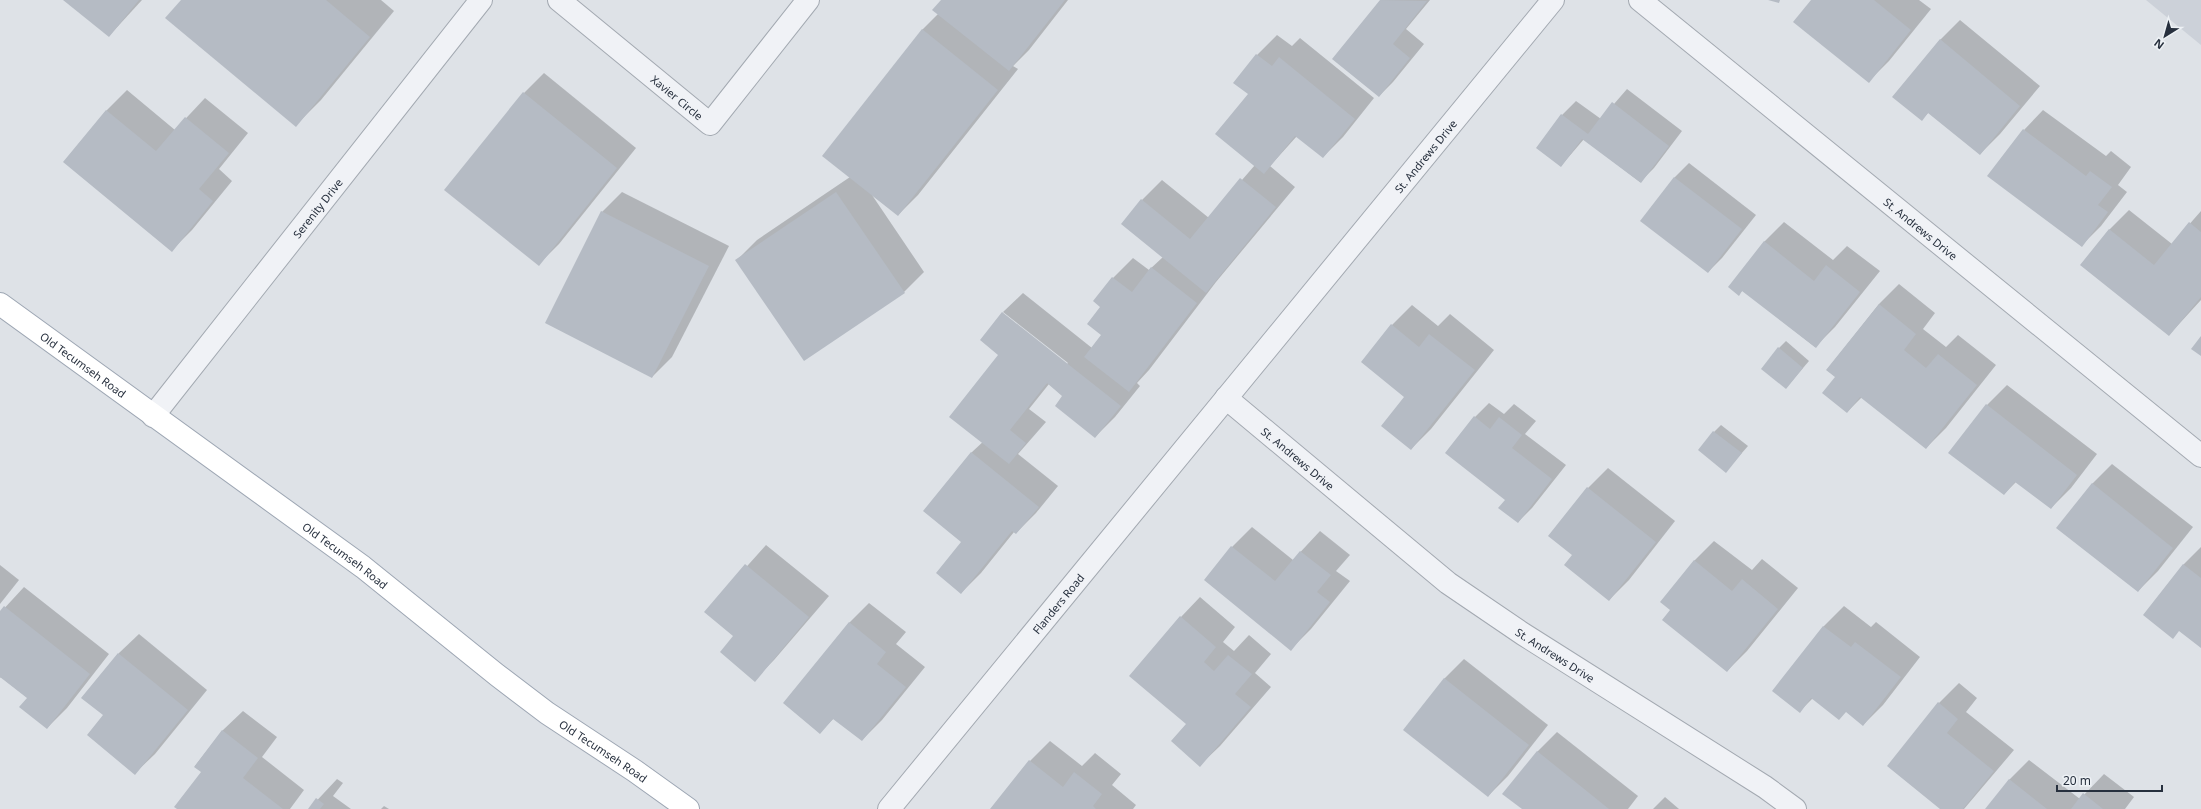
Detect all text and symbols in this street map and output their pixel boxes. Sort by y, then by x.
north arrow [2145,16,2185,56]
text: N [2151,36,2167,53]
street label: Xavier Circle [648,71,706,123]
street label: St. Andrews Drive [1390,116,1460,196]
street label: Serenity Drive [289,175,345,241]
street label: St. Andrews Drive [1881,194,1961,263]
street label: Old Tecumseh Road [37,328,129,401]
street label: St. Andrews Drive [1259,423,1338,493]
street label: Old Tecumseh Road [300,518,391,592]
street label: Flanders Road [1029,570,1087,637]
street label: St. Andrews Drive [1513,624,1598,685]
street label: Old Tecumseh Road [557,716,651,785]
scale bar [2057,767,2162,793]
text: 20 m [2063,772,2091,789]

